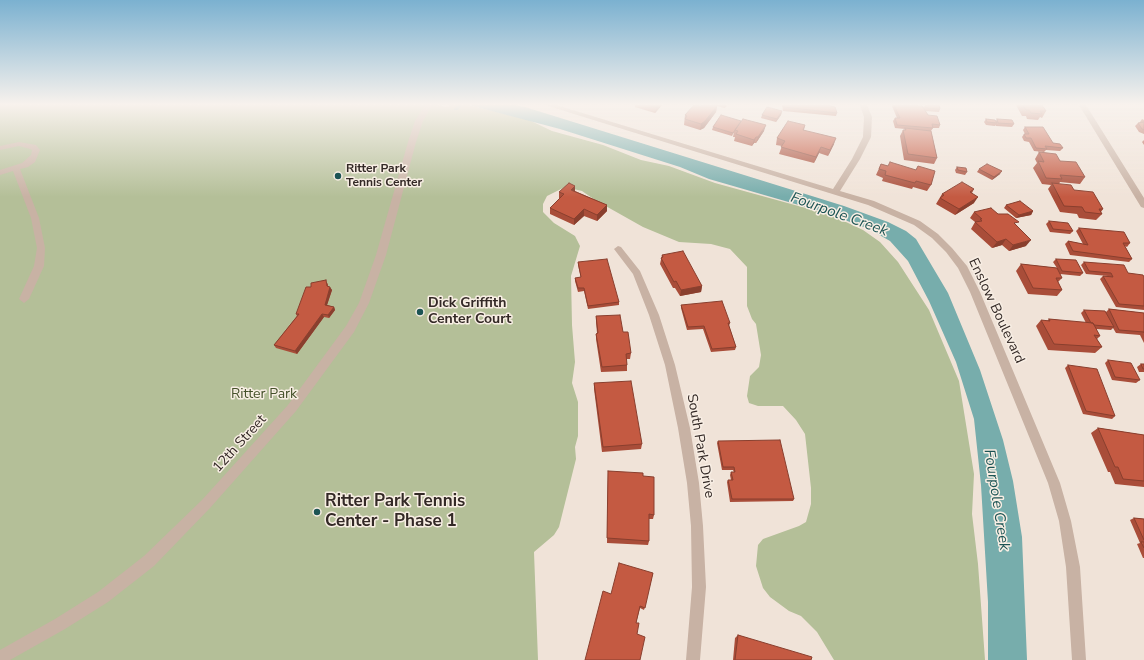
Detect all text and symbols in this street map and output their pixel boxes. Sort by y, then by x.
place label: Ritter Park Tennis Center [346,162,422,190]
marker: Ritter Park Tennis Center [333,171,343,181]
water label: Fourpole Creek [788,189,890,241]
street label: Enslow Boulevard [964,256,1028,366]
place label: Dick Griffith Center Court [428,296,511,328]
marker: Dick Griffith Center Court [415,307,425,317]
park label: Ritter Park [231,387,297,403]
street label: South Park Drive [683,393,717,499]
street label: 12th Street [210,412,270,476]
water label: Fourpole Creek [979,448,1013,552]
place label: Ritter Park Tennis Center - Phase 1 [325,492,465,532]
marker: Ritter Park Tennis Center - Phase 1 [312,507,322,517]

